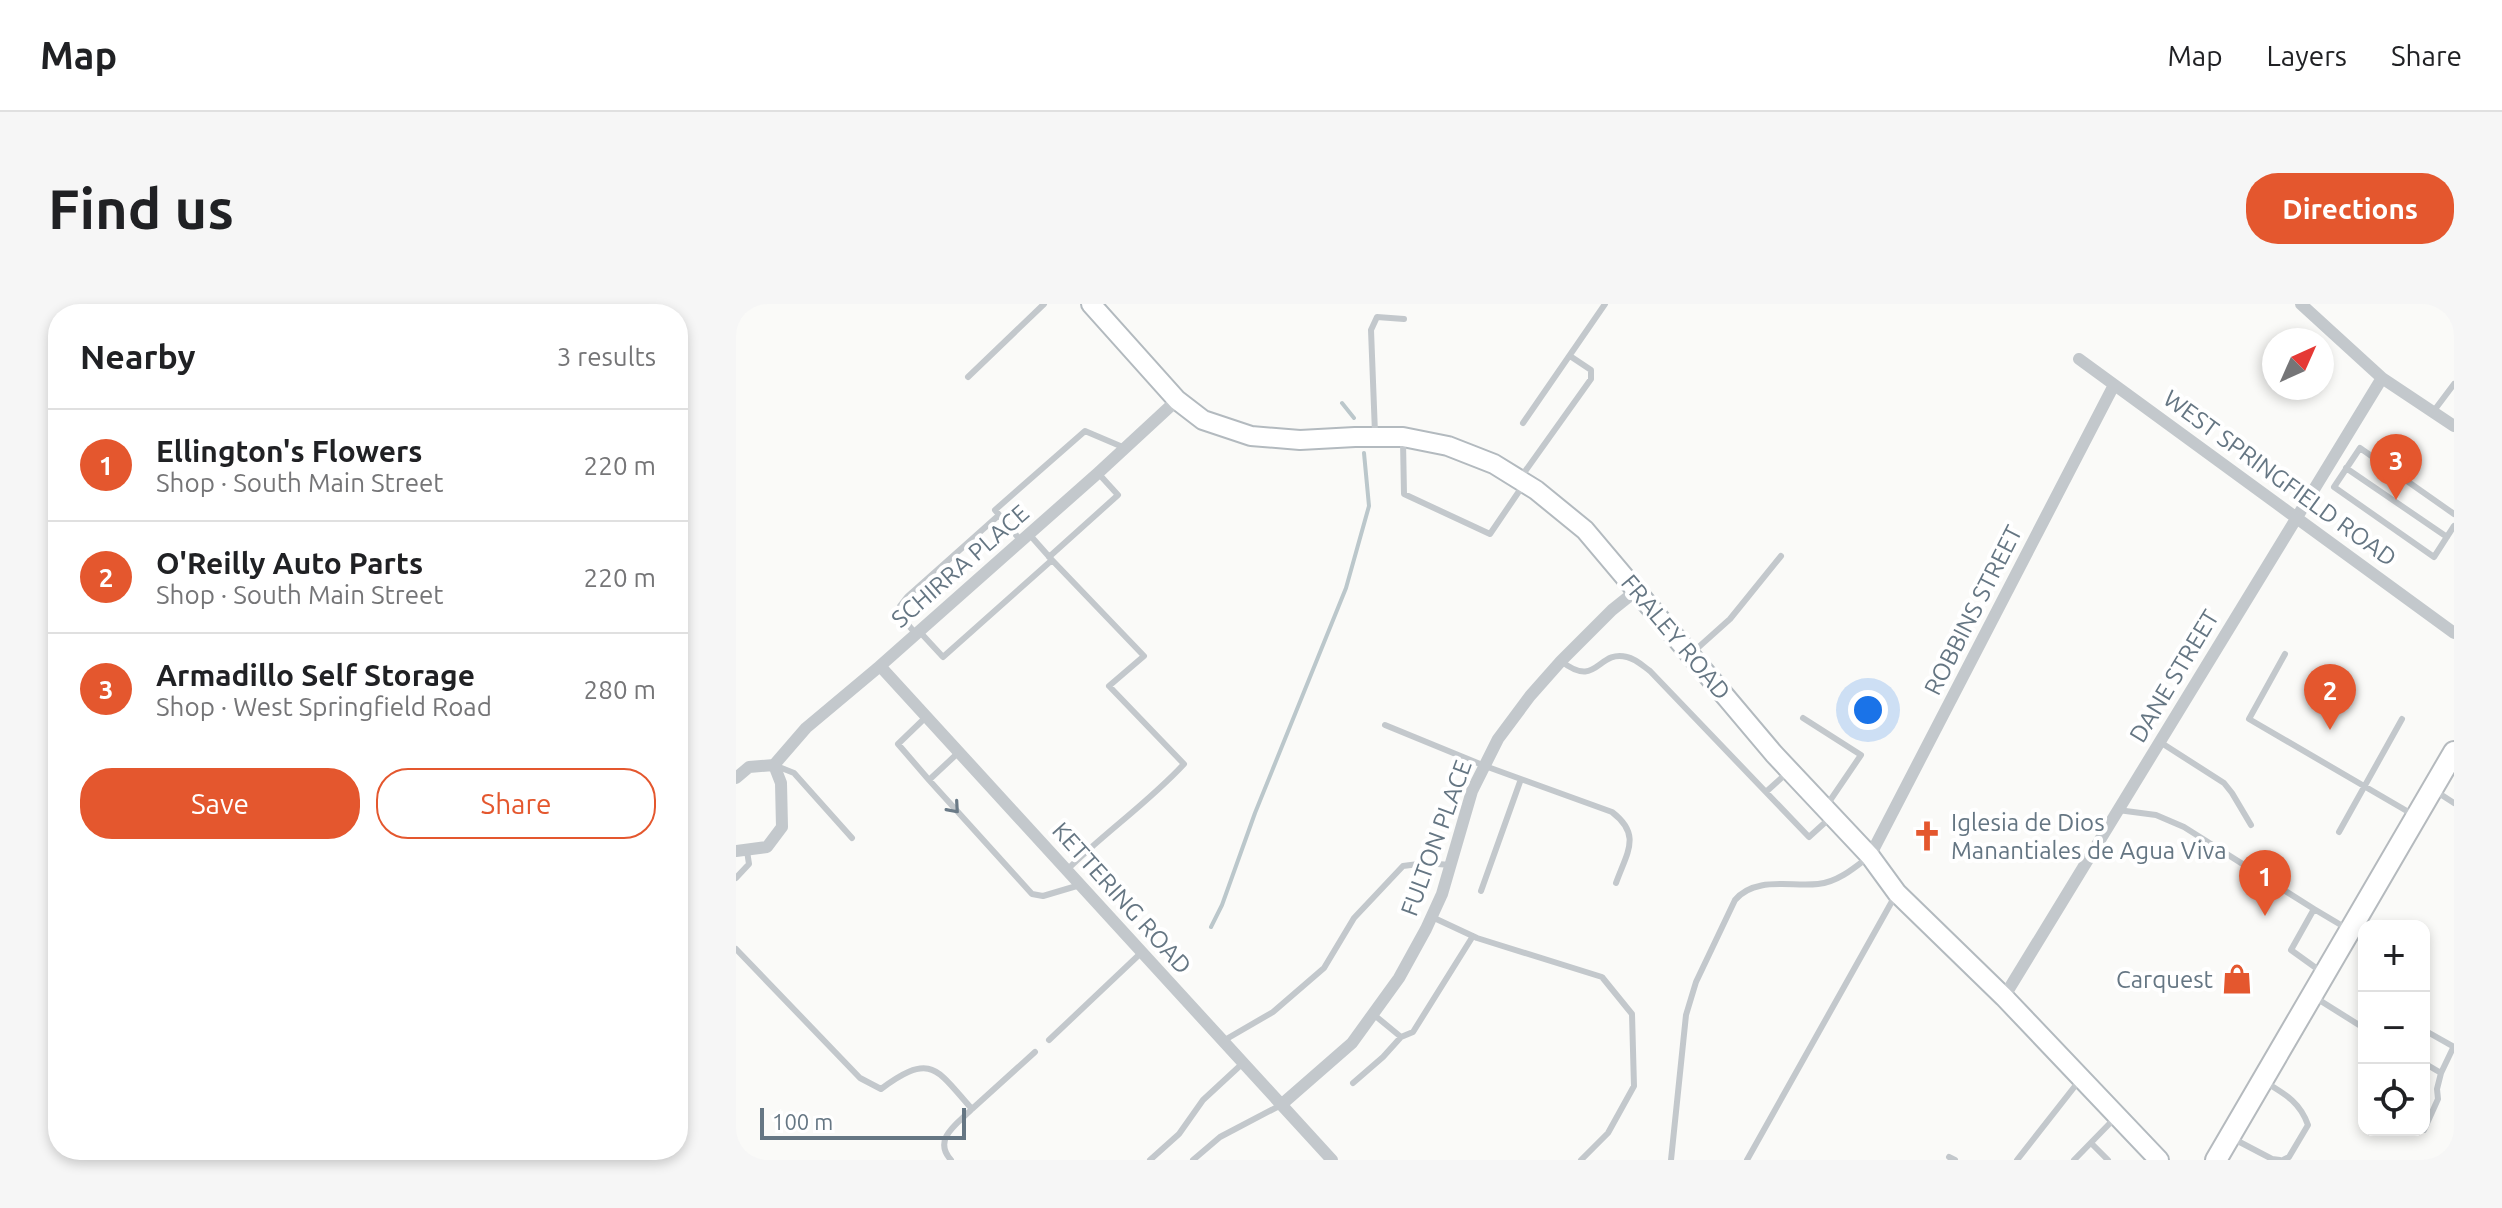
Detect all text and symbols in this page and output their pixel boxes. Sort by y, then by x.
text: Map [40,34,117,76]
text: Map [2167,40,2223,71]
text: Layers [2267,40,2347,71]
text: Share [2391,40,2462,71]
button: Directions [2246,173,2454,244]
text: Find us [48,177,234,240]
north arrow [2262,328,2334,400]
text: Nearby [80,337,195,375]
text: 3 results [557,342,656,371]
street label: WEST SPRINGFIELD ROAD [2158,385,2402,571]
text: Ellington's Flowers [156,434,422,468]
pin: 3 [2370,434,2422,500]
text: 1 [99,451,113,480]
text: 220 m [584,451,656,480]
text: Shop · South Main Street [156,468,444,497]
street label: SCHIRRA PLACE [886,499,1034,633]
street label: ROBBINS STREET [1919,521,2027,699]
text: O'Reilly Auto Parts [156,546,423,580]
text: 2 [99,563,113,592]
text: 220 m [584,563,656,592]
street label: FRALEY ROAD [1616,569,1736,705]
text: Shop · South Main Street [156,580,444,609]
street label: DANE STREET [2124,605,2224,747]
text: Armadillo Self Storage [156,658,475,692]
pin: 2 [2304,664,2356,730]
text: 3 [99,675,113,704]
text: 280 m [584,675,656,704]
your location [1848,690,1888,730]
text: Shop · West Springfield Road [156,692,492,721]
street label: FULTON PLACE [1395,756,1477,920]
button: Save [80,768,360,839]
button: Share [376,768,656,839]
one-way arrow [944,798,959,813]
place label: Iglesia de Dios Manantiales de Agua Viva [1951,809,2227,864]
street label: KETTERING ROAD [1047,817,1197,979]
church icon: Iglesia de Dios Manantiales de Agua Viva [1910,819,1944,853]
pin: 1 [2239,850,2291,916]
map controls [2358,920,2430,1136]
button: + [2358,920,2430,992]
shop icon: Carquest [2220,962,2254,996]
place label: Carquest [2116,966,2214,993]
button: − [2358,992,2430,1064]
button: locate [2358,1064,2430,1136]
scale bar [760,1104,966,1140]
text: 100 m [772,1109,833,1134]

